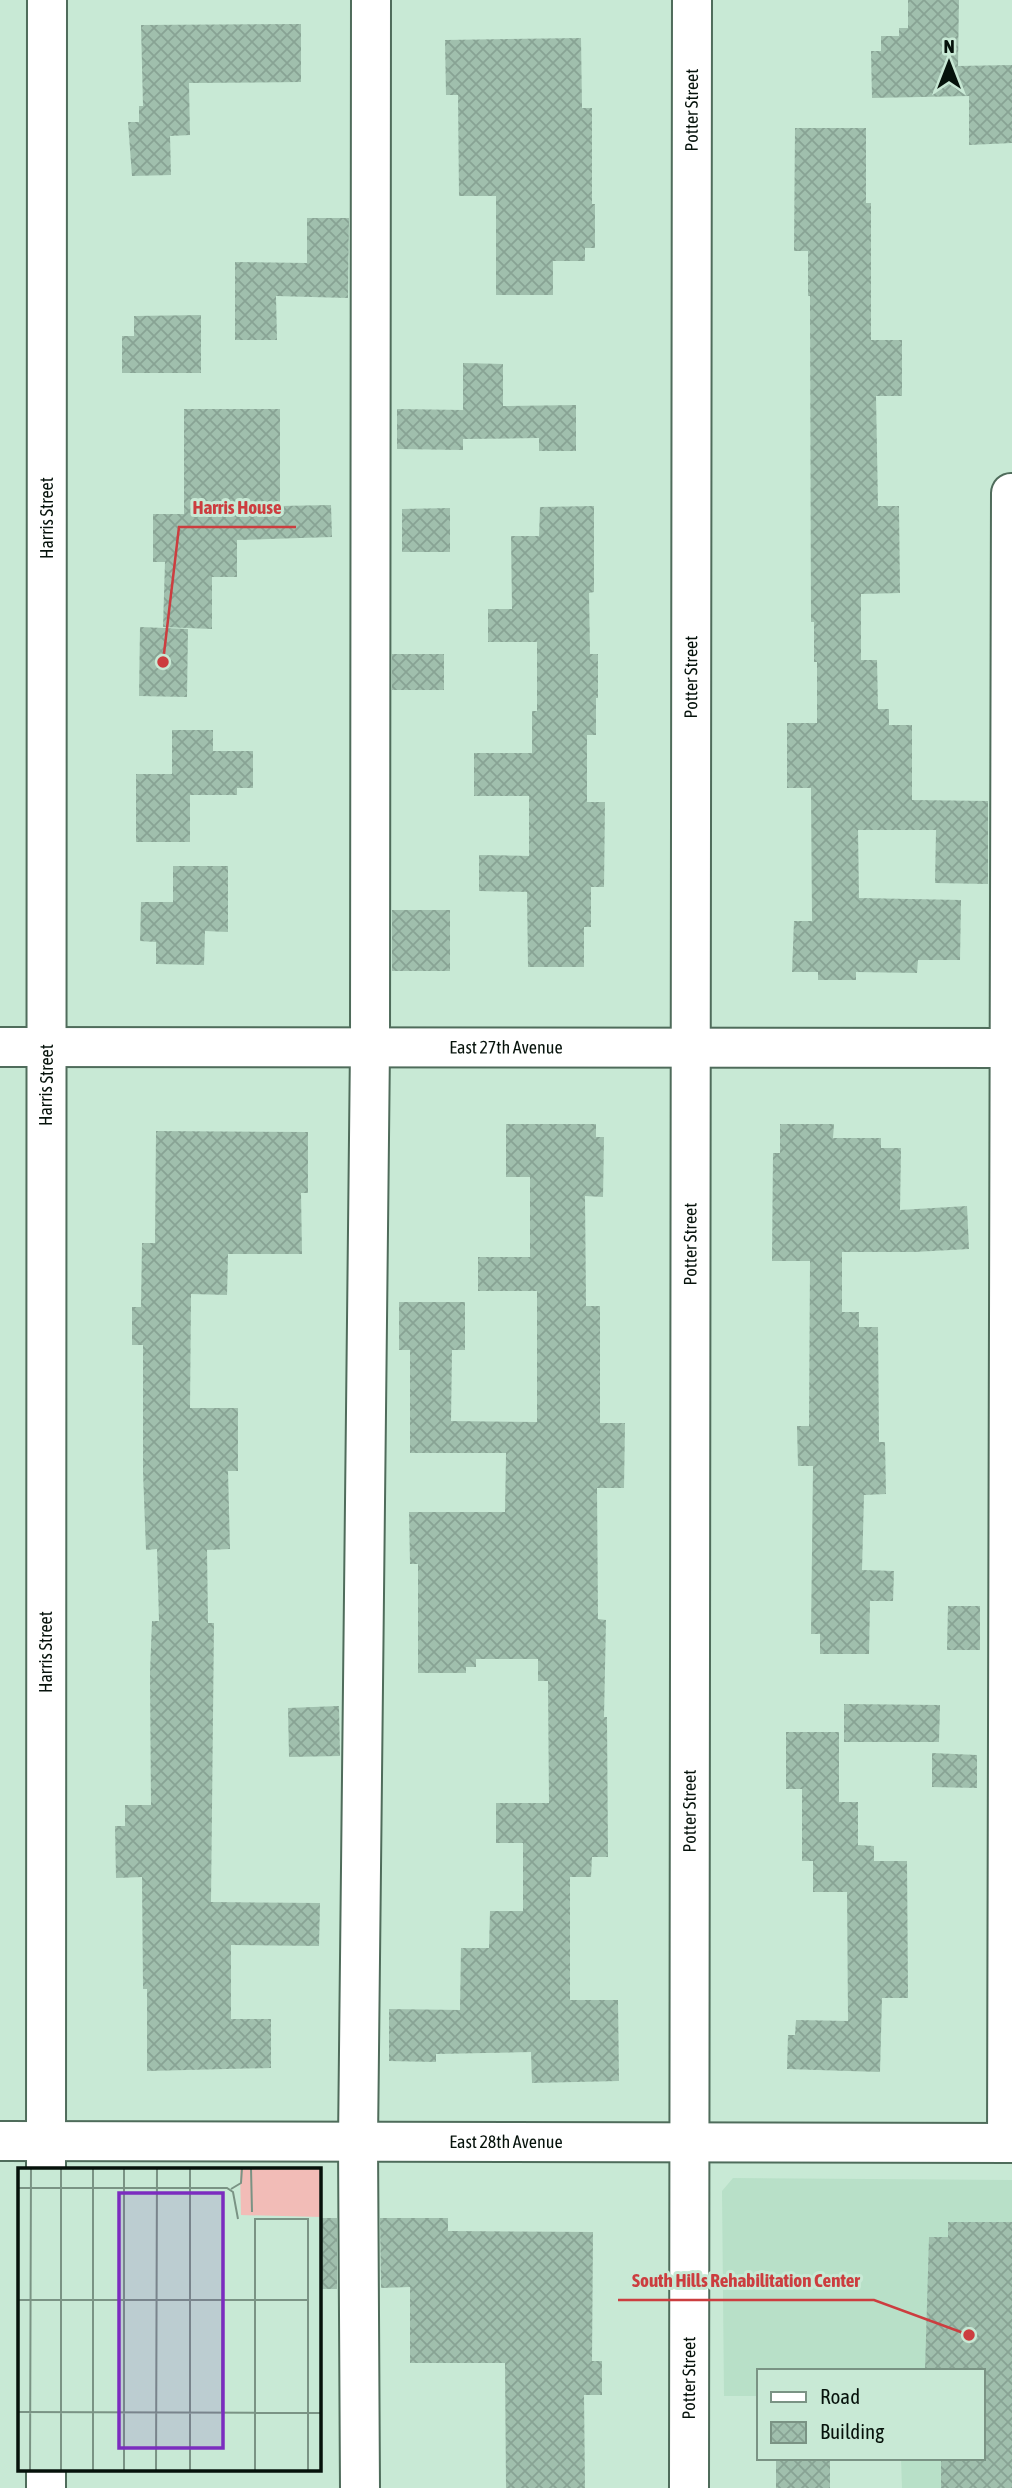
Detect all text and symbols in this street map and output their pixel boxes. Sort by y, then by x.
north arrow [914,28,984,98]
text: N [943,35,955,57]
street label: Potter Street [681,69,702,151]
street label: Harris Street [36,477,57,559]
callout: Harris House [179,487,296,527]
text: Harris House [192,496,282,518]
street label: Potter Street [680,636,701,718]
street label: East 27th Avenue [449,1036,563,1058]
street label: Harris Street [35,1044,57,1126]
street label: Potter Street [679,1203,701,1285]
street label: Harris Street [35,1611,56,1693]
street label: Potter Street [679,1770,700,1852]
street label: East 28th Avenue [449,2131,563,2152]
inset map [18,2168,320,2470]
callout: South Hills Rehabilitation Center [618,2260,874,2300]
text: South Hills Rehabilitation Center [632,2269,860,2291]
street label: Potter Street [678,2337,699,2419]
legend [757,2369,984,2460]
text: Road [820,2384,860,2408]
text: Building [820,2419,884,2443]

